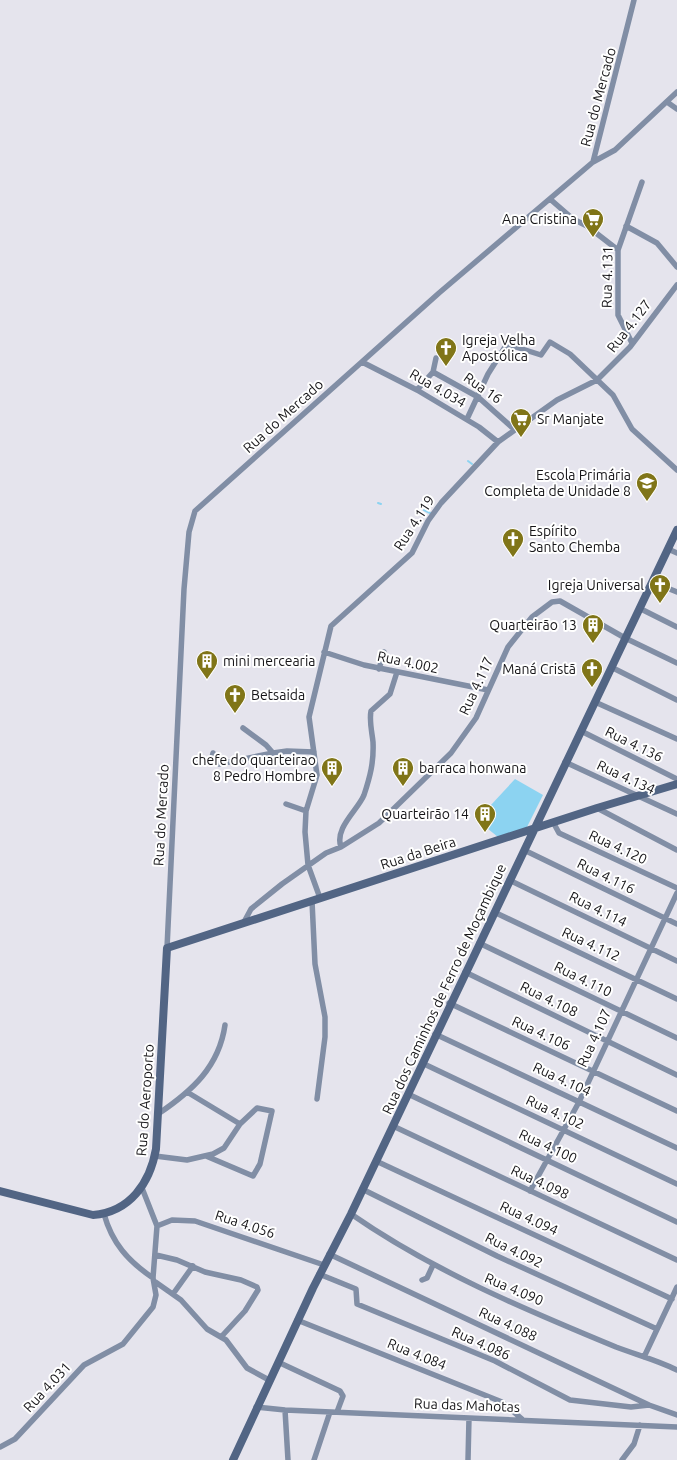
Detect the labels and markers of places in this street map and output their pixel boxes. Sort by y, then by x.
supermarket icon: Ana Cristina [581,207,605,238]
place label: Ana Cristina [502,211,577,227]
place label: Igreja Velha Apostólica [462,332,535,364]
church icon: Igreja Velha Apostólica [434,336,458,367]
supermarket icon: Sr Manjate [509,407,533,438]
place label: Sr Manjate [537,411,604,427]
place label: Escola Primária Completa de Unidade 8 [484,467,631,499]
school or university icon: Escola Primária Completa de Unidade 8 [635,471,659,502]
place label: Espírito Santo Chemba [529,523,620,555]
church icon: Espírito Santo Chemba [501,527,525,558]
church icon: Igreja Universal [648,573,672,604]
place label: Igreja Universal [548,577,644,593]
building icon: Quarteirão 13 [581,613,605,644]
place label: Quarteirão 13 [489,617,577,633]
building icon: mini mercearia [195,649,219,680]
place label: mini mercearia [223,653,315,669]
church icon: Maná Cristã [580,657,604,688]
place label: Maná Cristã [502,661,576,677]
church icon: Betsaida [223,683,247,714]
place label: Betsaida [251,687,305,703]
place label: chefe do quarteirao 8 Pedro Hombre [192,752,316,784]
building icon: chefe do quarteirao 8 Pedro Hombre [320,756,344,787]
building icon: barraca honwana [391,756,415,787]
place label: barraca honwana [419,760,526,776]
building icon: Quarteirão 14 [473,802,497,833]
place label: Quarteirão 14 [381,806,469,822]

